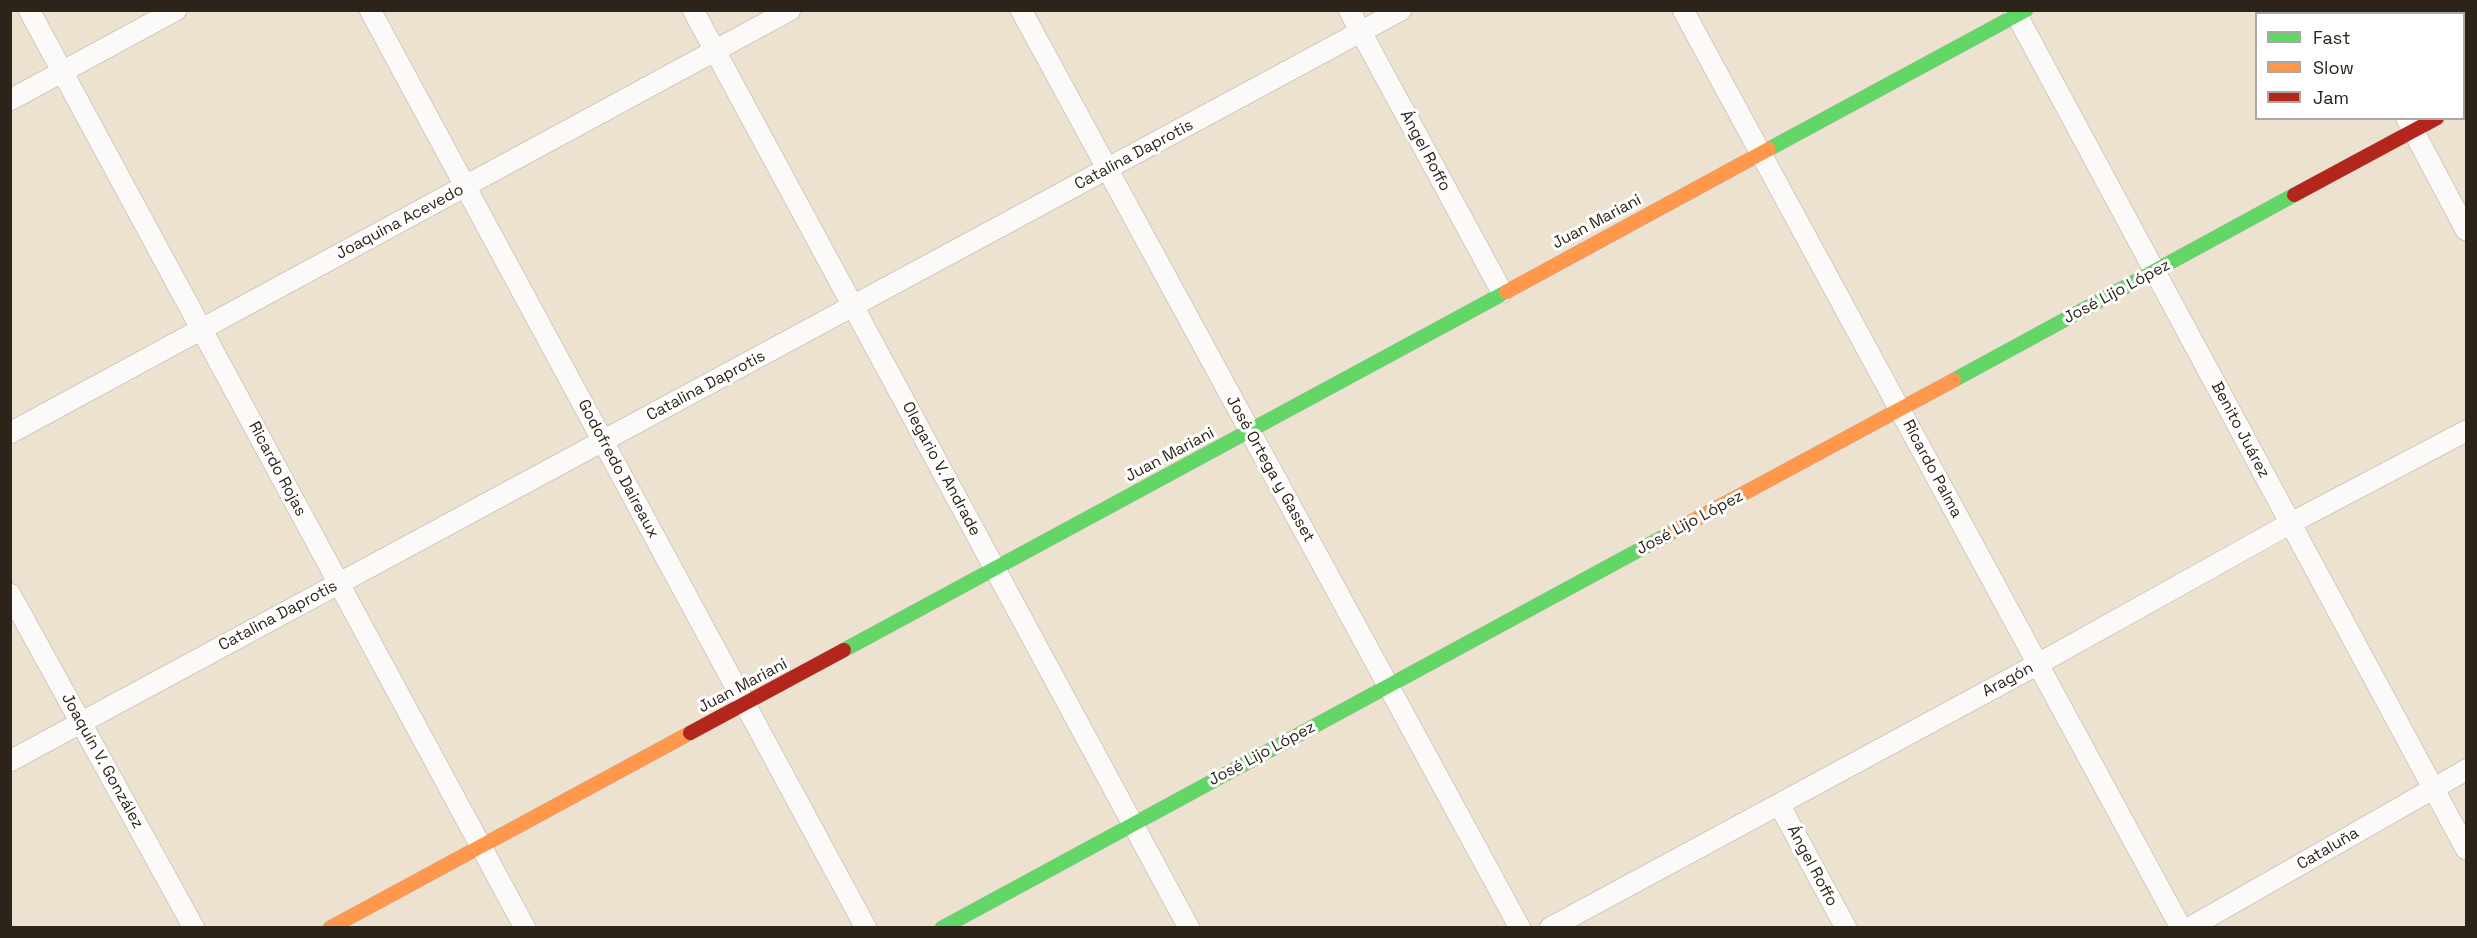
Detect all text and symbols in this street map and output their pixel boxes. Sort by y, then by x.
legend [2255,12,2465,120]
text: Fast [2313,26,2350,49]
text: Slow [2313,56,2354,79]
text: Jam [2313,86,2349,109]
street label: Ángel Roffo [1396,107,1454,195]
street label: Catalina Daprotis [1071,116,1197,194]
street label: Joaquina Acevedo [333,180,467,264]
street label: Juan Mariani [1549,191,1645,253]
street label: José Lijo López [2060,256,2174,328]
street label: Catalina Daprotis [643,347,769,425]
street label: Benito Juárez [2207,379,2273,481]
street label: José Ortega y Gasset [1222,392,1318,546]
street label: Godofredo Daireaux [573,396,663,542]
street label: Olegario V. Andrade [898,399,984,539]
street label: Ricardo Palma [1898,417,1966,521]
street label: Ricardo Rojas [244,418,310,520]
street label: Juan Mariani [1122,424,1218,486]
street label: José Lijo López [1633,487,1747,559]
street label: Catalina Daprotis [215,577,341,655]
street label: Juan Mariani [695,655,791,717]
street label: Aragón [1979,659,2037,701]
street label: Joaquín V. González [57,690,147,832]
street label: José Lijo López [1205,718,1319,790]
street label: Ángel Roffo [1783,822,1841,910]
street label: Cataluña [2294,824,2362,874]

